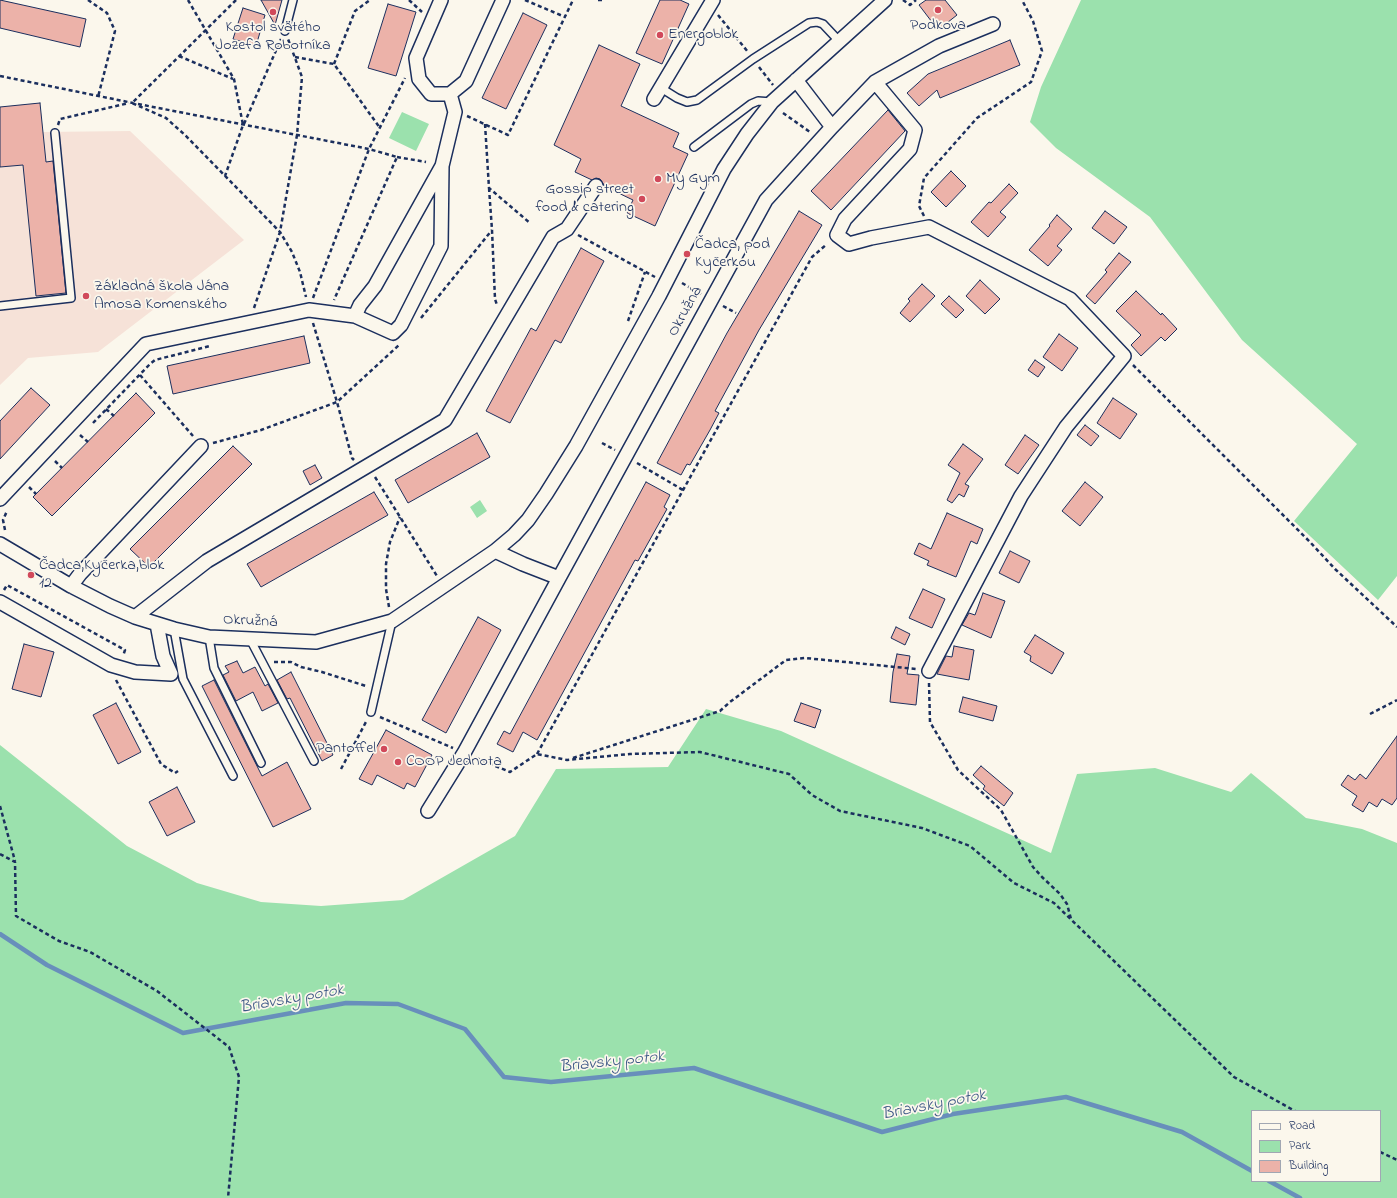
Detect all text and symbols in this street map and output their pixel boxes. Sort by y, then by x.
marker: Podkova [933,5,943,15]
marker: Kostol svätého Jozefa Robotníka [268,7,278,17]
place label: Podkova [910,16,966,36]
place label: Kostol svätého Jozefa Robotníka [215,18,331,56]
place label: Energoblok [668,25,738,45]
marker: Energoblok [655,30,665,40]
place label: My Gym [666,169,720,189]
marker: My Gym [653,174,663,184]
place label: Gossip street food & catering [535,180,634,218]
marker: Gossip street food & catering [637,194,647,204]
place label: Čadca, pod Kyčerkou [695,235,770,273]
marker: Čadca, pod Kyčerkou [682,249,692,259]
place label: Základná škola Jána Amosa Komenského [94,277,229,315]
street label: Okružná [664,284,708,340]
marker: Základná škola Jána Amosa Komenského [81,291,91,301]
place label: Čadca,Kyčerka,blok 12 [39,556,164,594]
marker: Čadca,Kyčerka,blok 12 [26,570,36,580]
street label: Okružná [222,611,278,633]
place label: Pantoffel [316,739,376,759]
marker: Pantoffel [379,744,389,754]
place label: COOP Jednota [406,752,502,772]
marker: COOP Jednota [393,757,403,767]
water label: Briavsky potok [239,981,345,1019]
water label: Briavsky potok [559,1047,665,1079]
water label: Briavsky potok [881,1086,987,1126]
legend [1251,1110,1381,1182]
text: Road [1289,1117,1315,1135]
text: Park [1289,1137,1311,1155]
text: Building [1289,1157,1328,1175]

